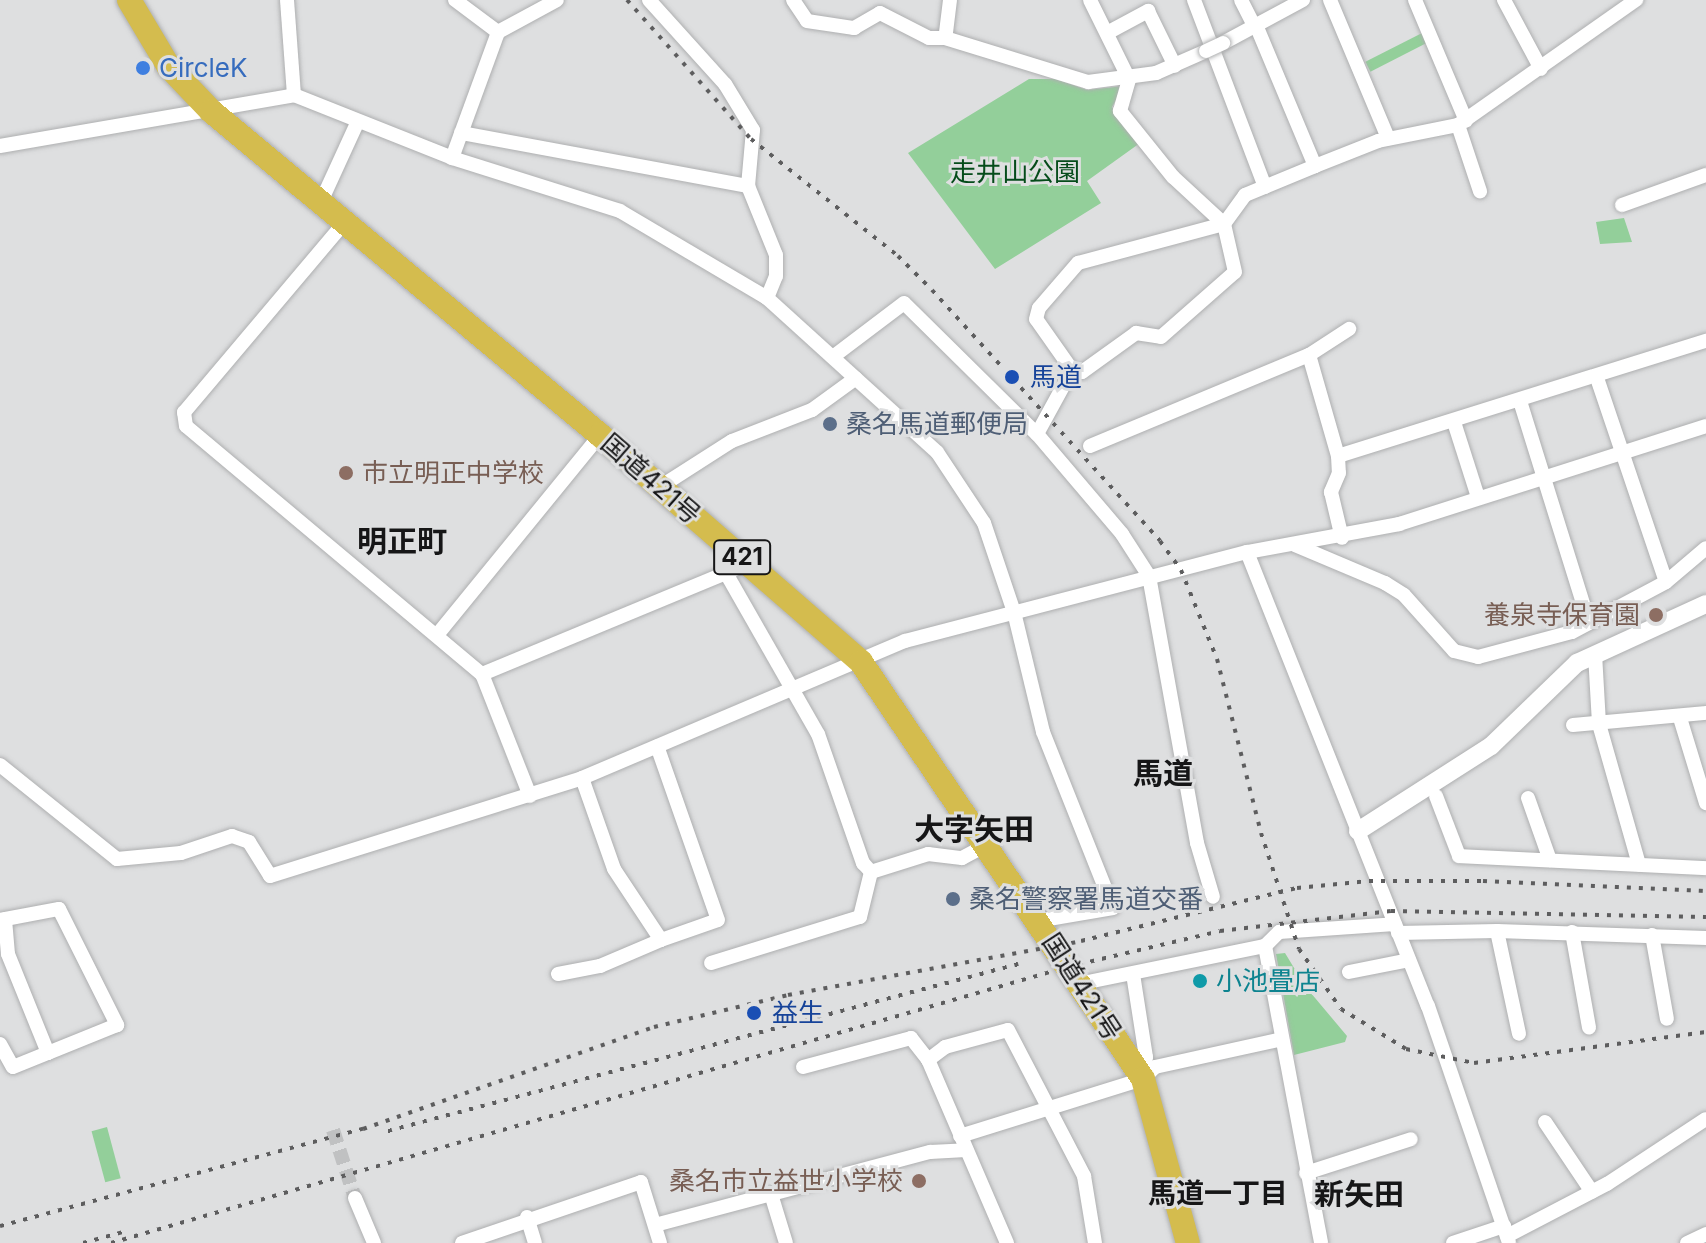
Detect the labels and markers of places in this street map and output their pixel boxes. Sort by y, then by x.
place label: CircleK [159,52,247,84]
marker: CircleK [134,59,152,77]
place label: 馬道 [1030,361,1082,393]
marker: 馬道 [1001,366,1023,388]
place label: 桑名馬道郵便局 [846,408,1028,440]
marker: 桑名馬道郵便局 [821,415,839,433]
place label: 市立明正中学校 [362,457,544,489]
marker: 市立明正中学校 [337,464,355,482]
place label: 養泉寺保育園 [1484,599,1640,631]
marker: 養泉寺保育園 [1647,606,1665,624]
place label: 桑名警察署馬道交番 [969,883,1203,915]
marker: 桑名警察署馬道交番 [944,890,962,908]
place label: 小池畳店 [1216,965,1320,997]
marker: 小池畳店 [1191,972,1209,990]
place label: 益生 [772,997,824,1029]
marker: 益生 [743,1002,765,1024]
place label: 桑名市立益世小学校 [669,1165,903,1197]
marker: 桑名市立益世小学校 [910,1172,928,1190]

